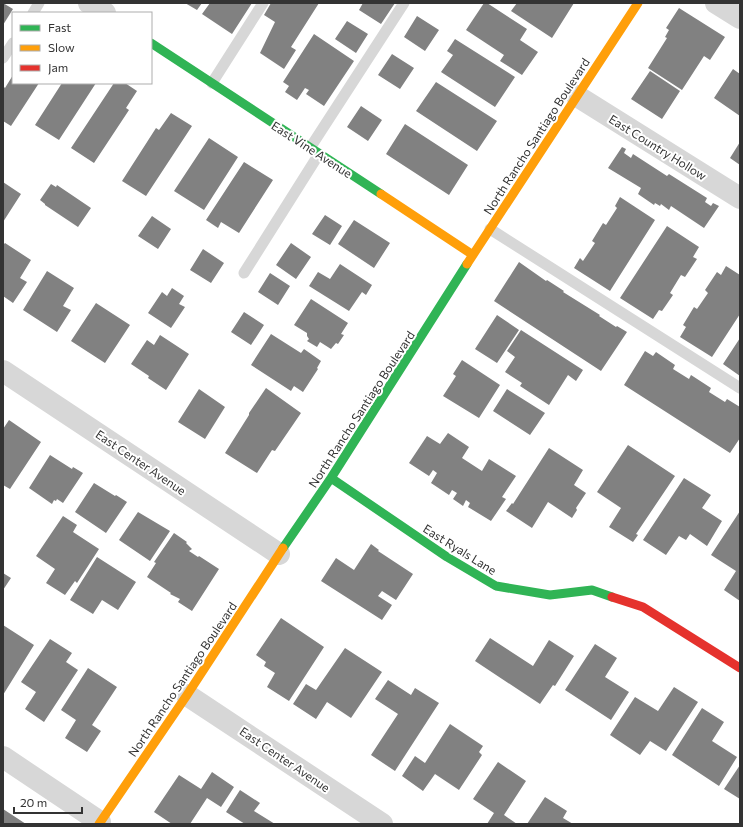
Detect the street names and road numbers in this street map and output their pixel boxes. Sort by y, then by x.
street label: North Rancho Santiago Boulevard [480,55,592,217]
street label: East Country Hollow [607,111,710,183]
street label: East Vine Avenue [269,118,355,180]
street label: North Rancho Santiago Boulevard [305,328,417,490]
street label: East Center Avenue [93,427,189,497]
street label: East Ryals Lane [421,521,499,577]
street label: North Rancho Santiago Boulevard [125,599,239,759]
street label: East Center Avenue [237,724,333,794]

